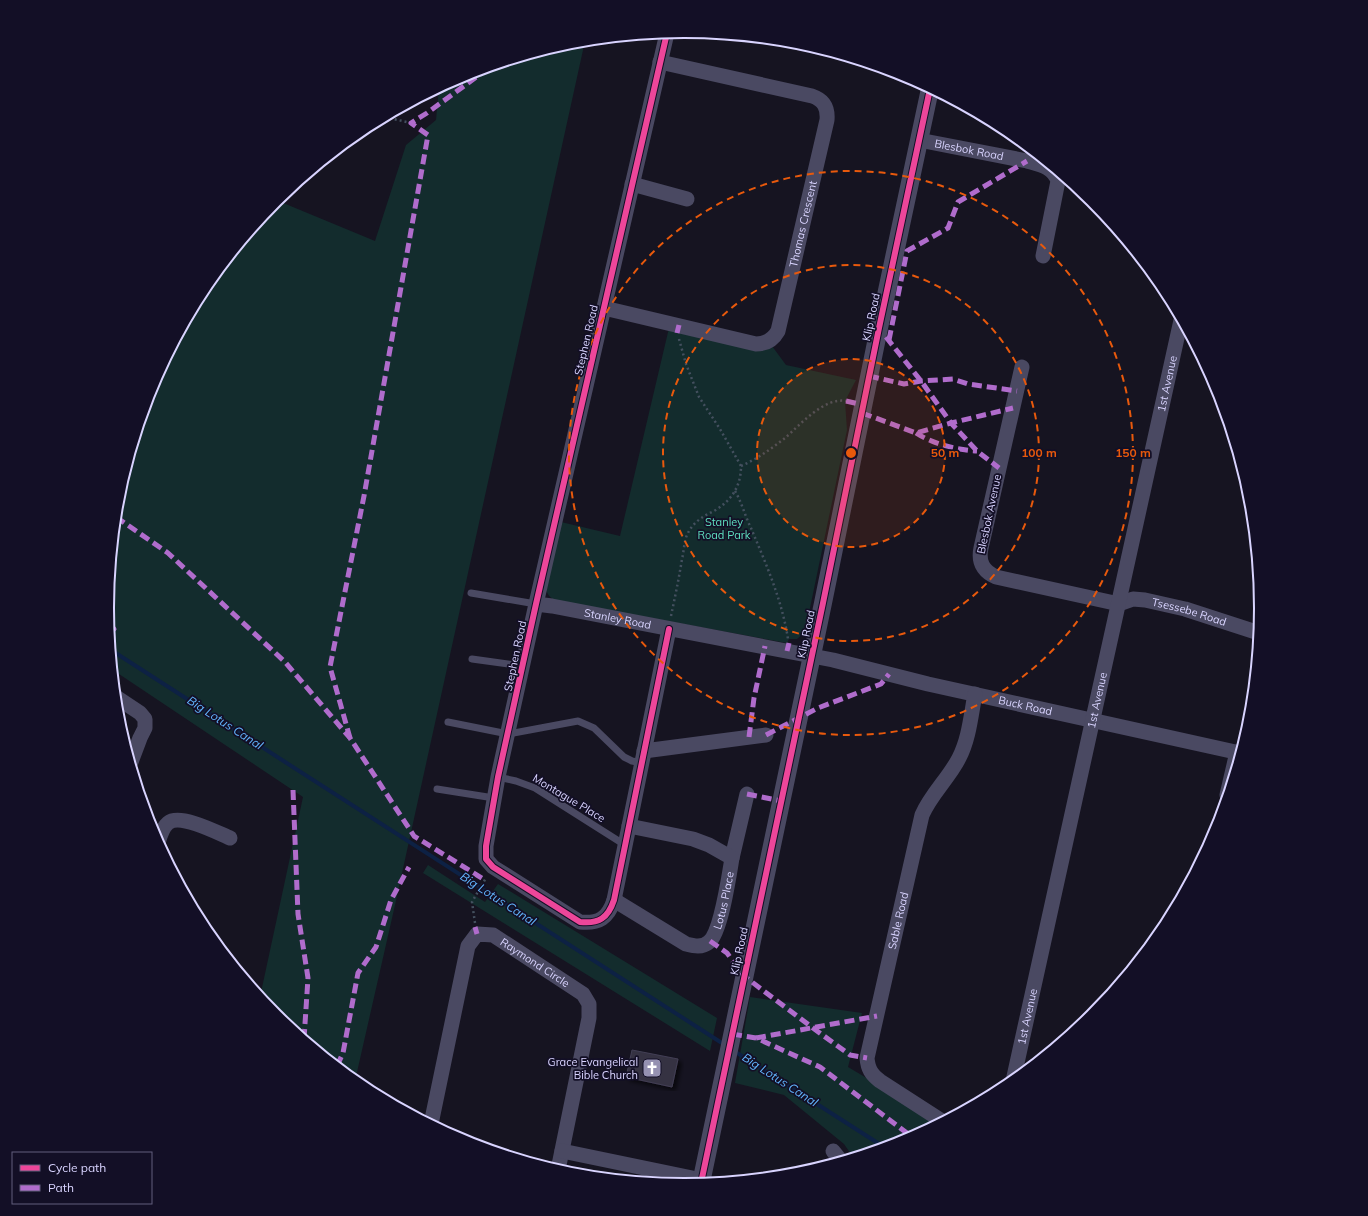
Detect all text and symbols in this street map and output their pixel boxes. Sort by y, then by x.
street label: Blesbok Road [933,136,1005,163]
street label: Thomas Crescent [786,179,820,269]
street label: Klip Road [859,292,883,342]
street label: Stephen Road [571,303,601,377]
street label: 1st Avenue [1154,354,1180,413]
text: 50 m [931,445,959,460]
text: 100 m [1021,445,1057,460]
text: 150 m [1115,445,1151,460]
centre of rings [844,446,858,460]
street label: Blesbok Avenue [974,473,1004,555]
park label: Stanley Road Park [698,515,751,542]
street label: Tsessebe Road [1151,595,1228,629]
street label: Stanley Road [583,605,652,632]
street label: Klip Road [794,609,818,659]
street label: Stephen Road [501,619,529,693]
street label: 1st Avenue [1084,671,1110,730]
water label: Big Lotus Canal [185,693,266,753]
street label: Buck Road [997,693,1054,718]
street label: Montague Place [530,771,608,825]
water label: Big Lotus Canal [458,869,539,929]
street label: Lotus Place [710,871,737,931]
street label: Sable Road [885,891,911,951]
street label: Klip Road [727,926,751,976]
street label: Raymond Circle [498,935,572,990]
street label: 1st Avenue [1014,987,1040,1046]
water label: Big Lotus Canal [740,1050,821,1110]
place label: Grace Evangelical Bible Church [548,1055,638,1082]
church icon: Grace Evangelical Bible Church [641,1057,663,1079]
legend [12,1152,152,1204]
text: Cycle path [48,1160,106,1175]
text: Path [48,1180,74,1195]

